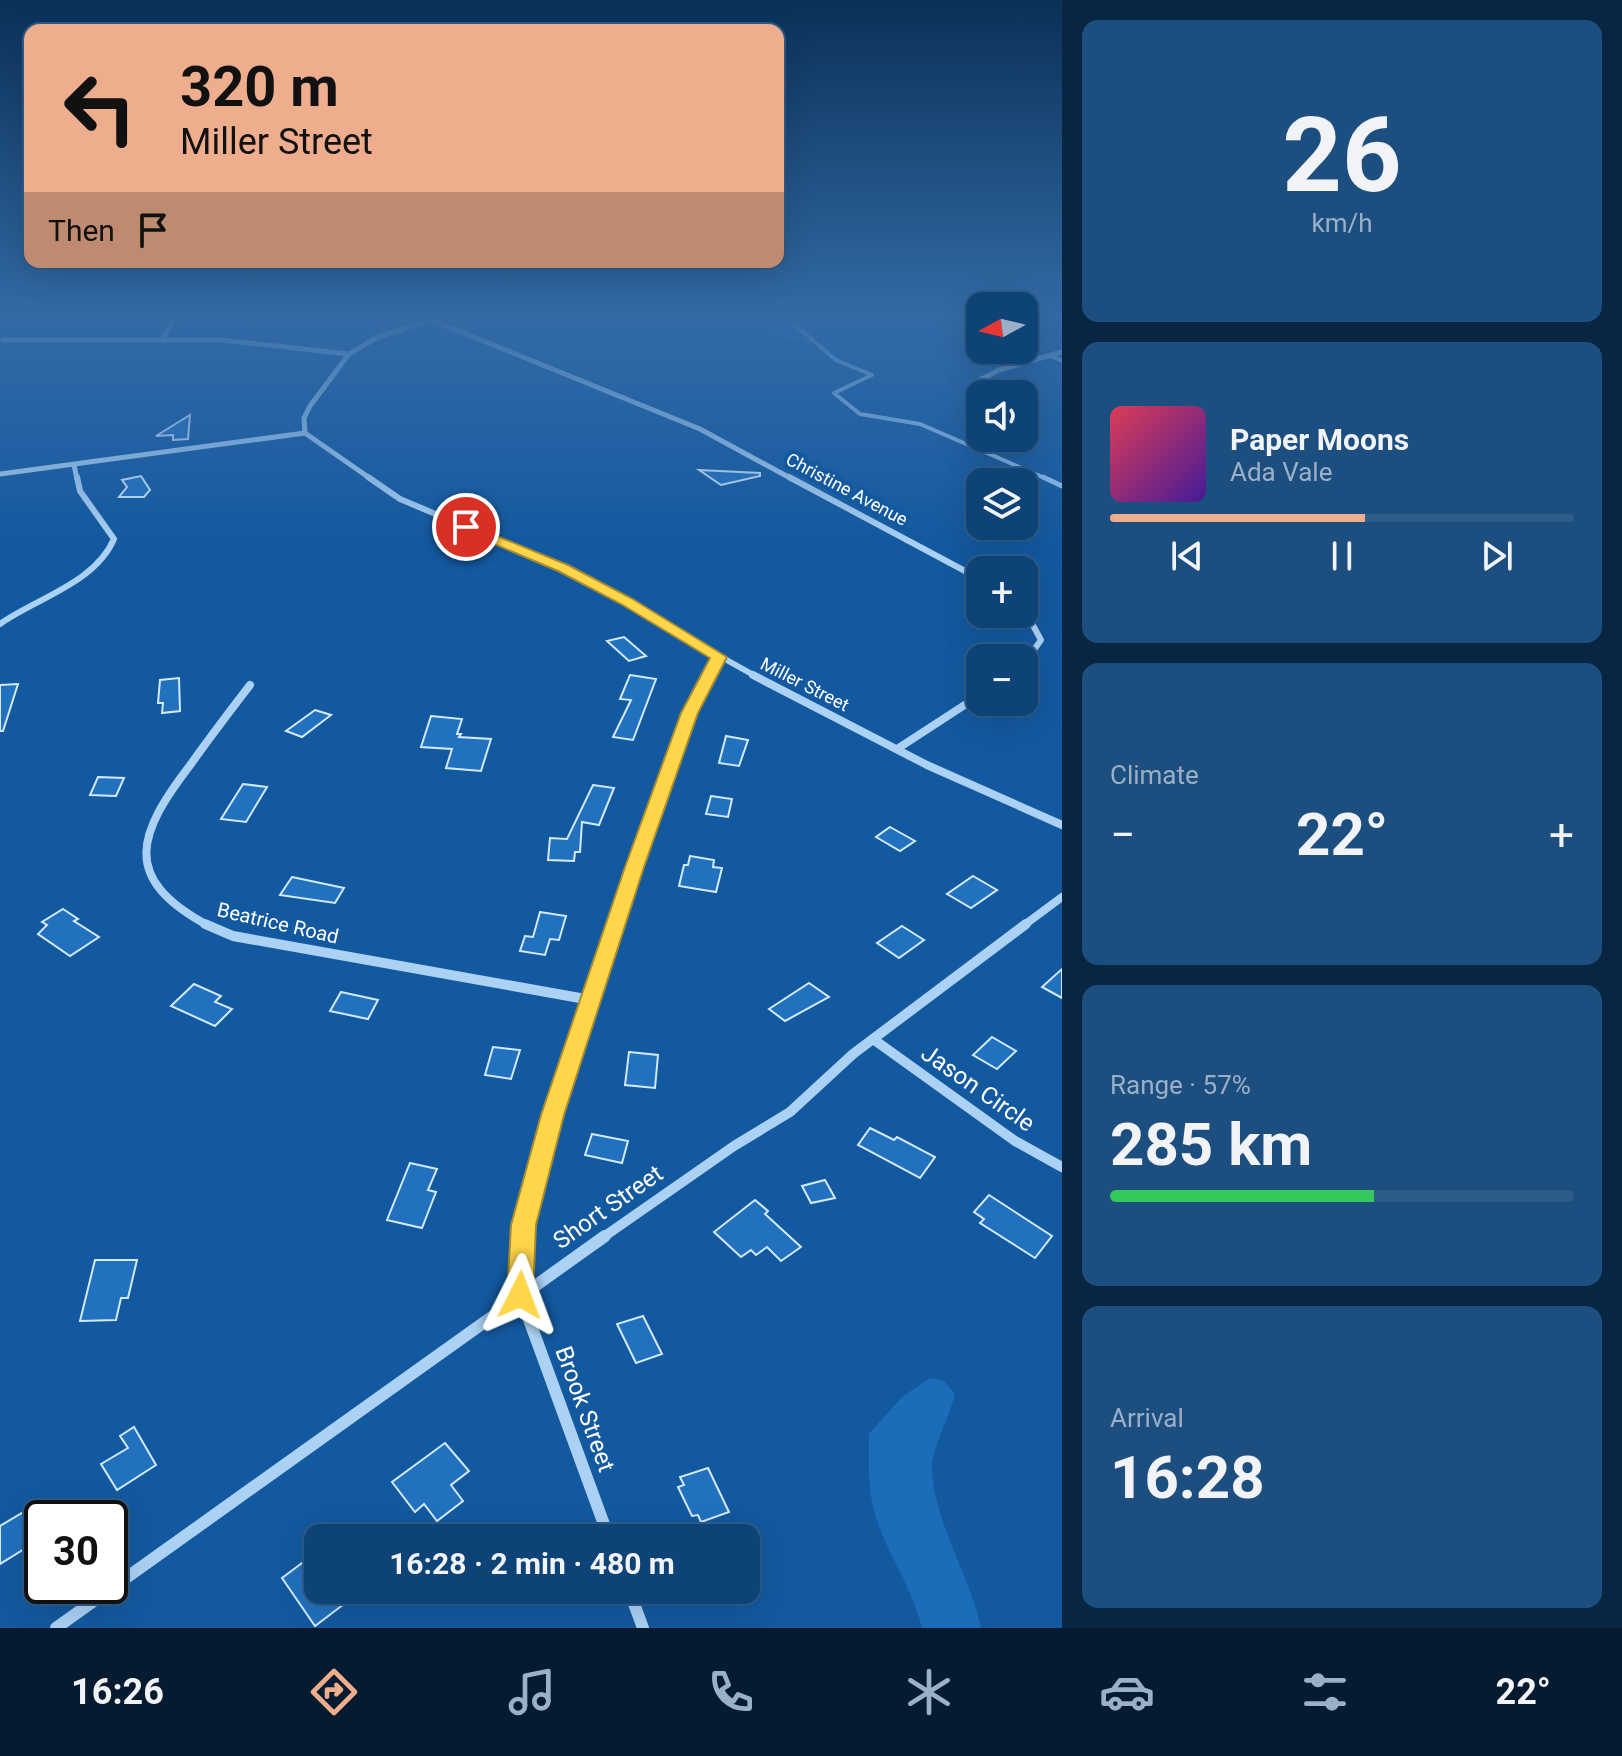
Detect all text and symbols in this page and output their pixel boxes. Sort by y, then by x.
text: 320 m [180,54,339,120]
icon: left [48,56,152,160]
text: 26 [1282,95,1402,216]
text: Miller Street [180,121,373,163]
icon: arrive [131,208,175,252]
text: km/h [1311,208,1373,238]
text: Then [48,213,115,248]
north arrow [966,292,1038,364]
map controls [966,292,1038,716]
button: sound [966,380,1038,452]
text: Paper Moons [1230,422,1409,457]
street label: Christine Avenue [783,448,911,530]
text: Ada Vale [1230,457,1332,487]
button: layers [966,468,1038,540]
pin [432,493,500,561]
icon: arrive [444,505,488,549]
icon: previous [1165,534,1209,578]
icon: pause [1320,534,1364,578]
icon: next [1475,534,1519,578]
button: + [966,556,1038,628]
button: − [966,644,1038,716]
street label: Miller Street [757,653,853,715]
text: Climate [1110,760,1199,790]
text: 22° [1296,799,1388,870]
text: − [1110,809,1135,861]
text: + [1549,809,1574,861]
street label: Beatrice Road [215,897,341,949]
street label: Jason Circle [916,1039,1040,1137]
text: Range · 57% [1110,1070,1251,1100]
text: 285 km [1110,1109,1312,1180]
street label: Short Street [548,1159,668,1255]
position arrow [478,1253,562,1337]
street label: Brook Street [549,1342,621,1476]
text: Arrival [1110,1403,1184,1433]
text: 16:28 [1110,1442,1265,1513]
speed limit sign: 30 [24,1500,128,1604]
text: 16:28 · 2 min · 480 m [389,1546,675,1581]
icon: directions [306,1664,362,1720]
icon: music [504,1664,560,1720]
icon: phone [703,1664,759,1720]
icon: climate [901,1664,957,1720]
icon: car [1099,1664,1155,1720]
icon: filters [1297,1664,1353,1720]
text: 16:26 [71,1671,164,1713]
text: 22° [1496,1671,1551,1713]

